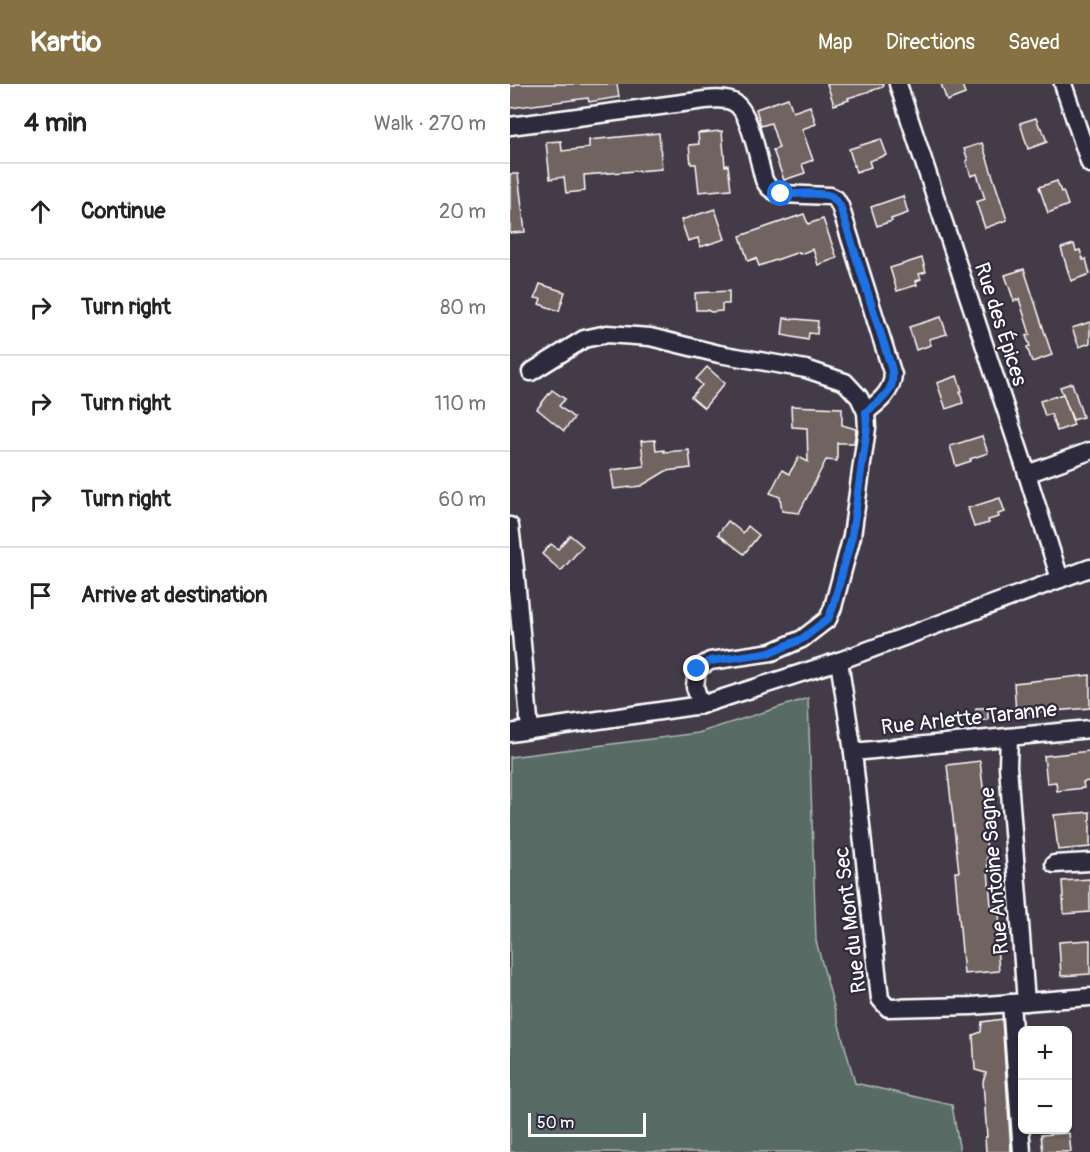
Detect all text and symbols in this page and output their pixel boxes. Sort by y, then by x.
text: Kartio [30,25,101,60]
text: Map [818,29,853,56]
text: Directions [886,29,975,56]
text: Saved [1008,29,1060,56]
text: 4 min [24,107,87,139]
text: Walk · 270 m [374,111,486,136]
route start [767,180,793,206]
icon: ahead [24,195,57,228]
text: Continue [81,197,165,225]
text: 20 m [439,199,486,224]
street label: Rue des Épices [968,259,1033,390]
icon: right [24,291,57,324]
text: Turn right [81,293,171,321]
text: 80 m [440,295,486,320]
icon: right [24,387,57,420]
text: Turn right [81,389,171,417]
text: 110 m [435,391,486,416]
icon: right [24,483,57,516]
text: Turn right [81,485,171,513]
text: 60 m [439,487,486,512]
icon: arrive [24,579,57,612]
text: Arrive at destination [81,581,267,609]
route end [683,655,709,681]
street label: Rue Arlette Taranne [880,696,1059,741]
street label: Rue Antoine Sagne [974,786,1015,956]
street label: Rue du Mont Sec [828,845,873,995]
map controls [1018,1026,1072,1134]
button: + [1018,1026,1072,1080]
button: − [1018,1080,1072,1134]
scale bar [528,1110,646,1138]
text: 50 m [537,1113,574,1133]

